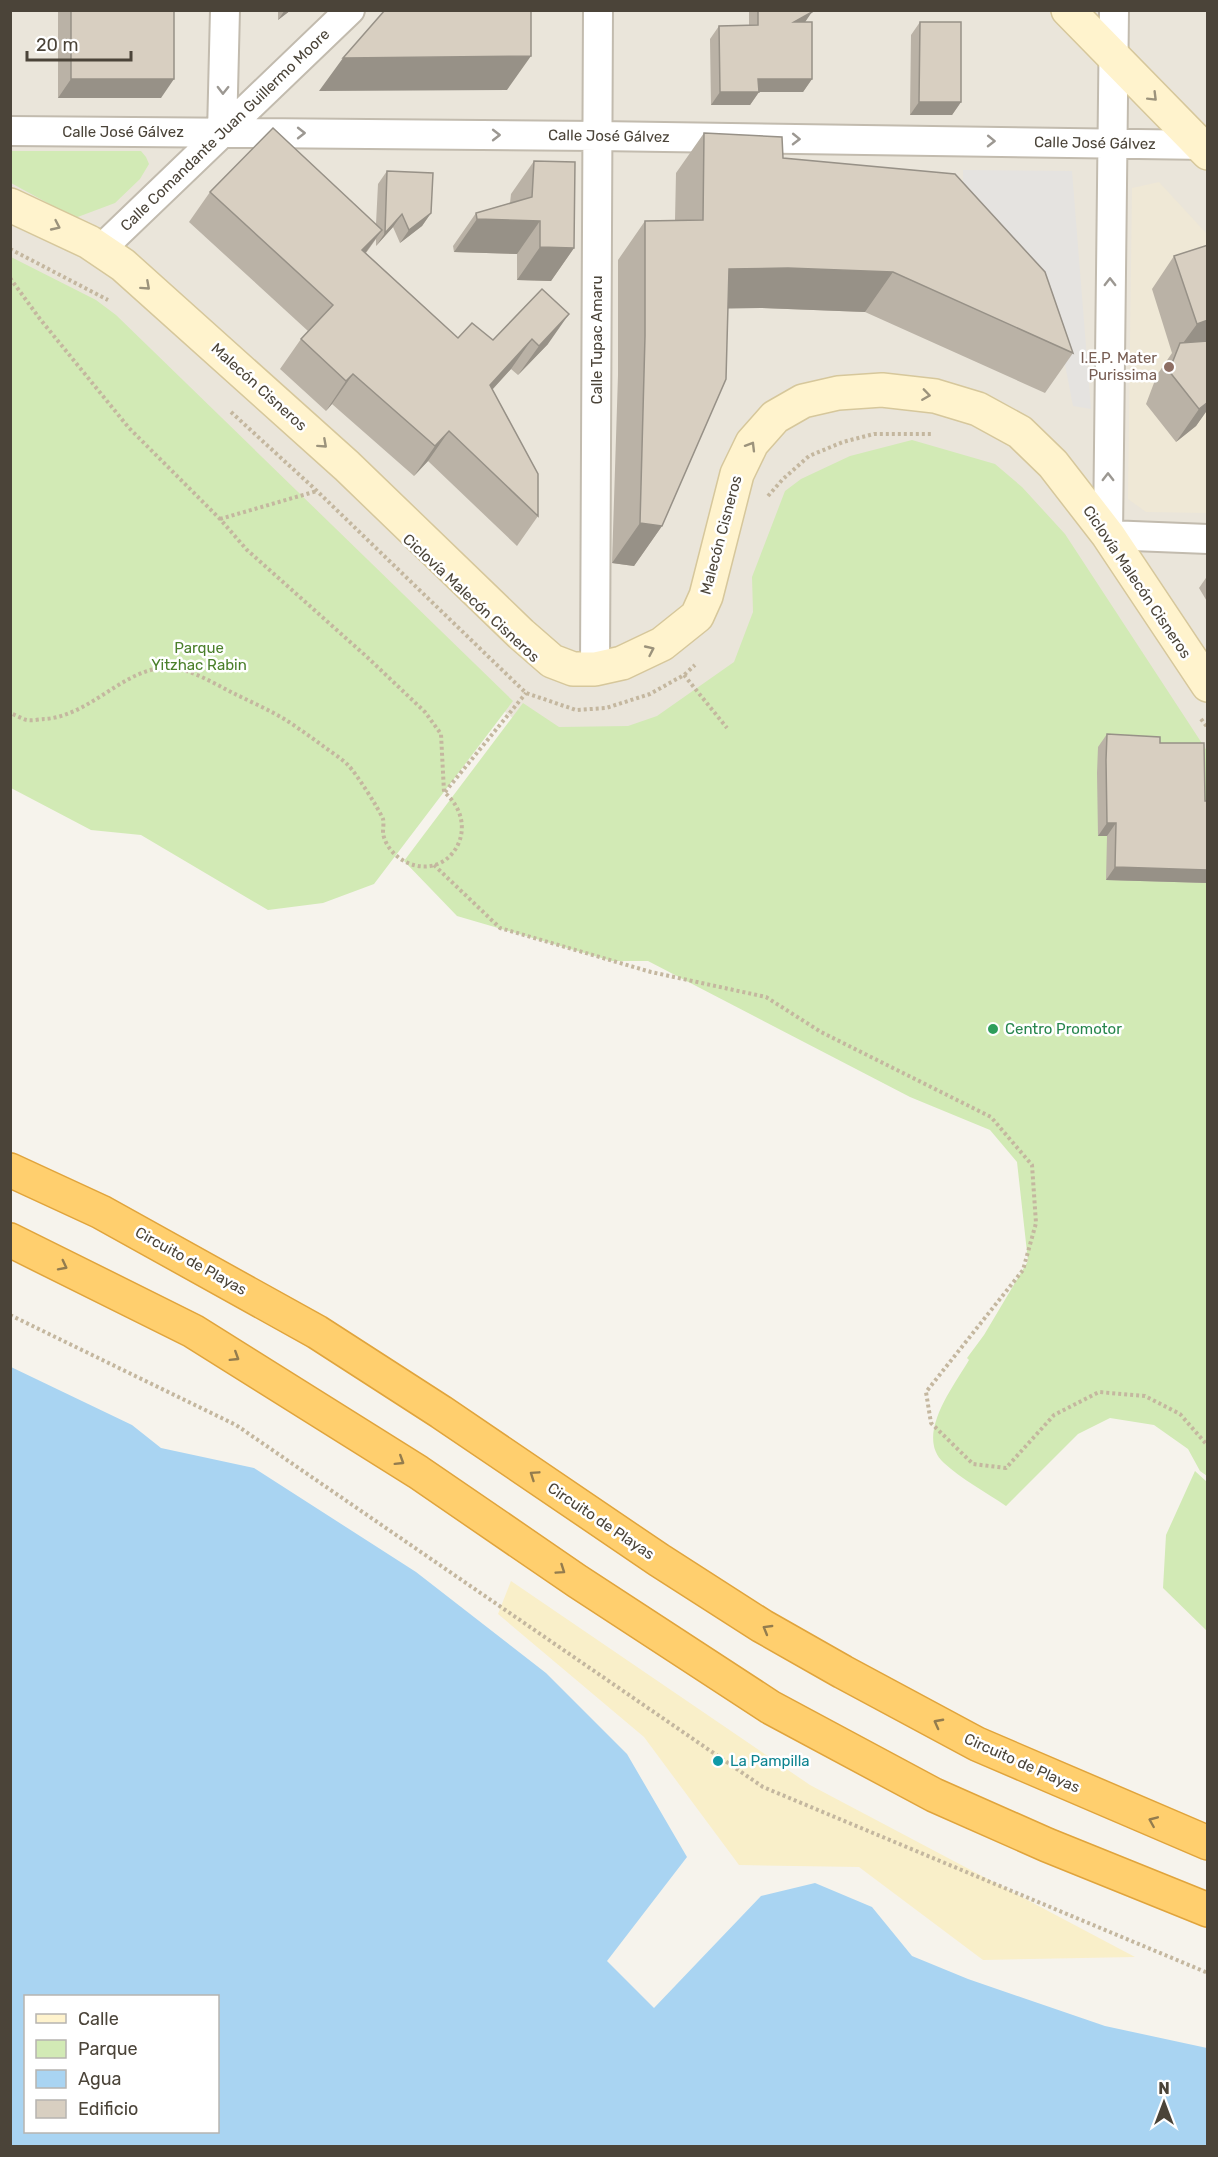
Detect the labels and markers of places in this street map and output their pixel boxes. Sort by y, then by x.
place label: I.E.P. Mater Purissima [1081,349,1157,384]
marker: I.E.P. Mater Purissima [1162,360,1176,374]
place label: Centro Promotor [1005,1020,1122,1038]
marker: Centro Promotor [986,1022,1000,1036]
place label: La Pampilla [730,1752,810,1770]
marker: La Pampilla [711,1754,725,1768]

